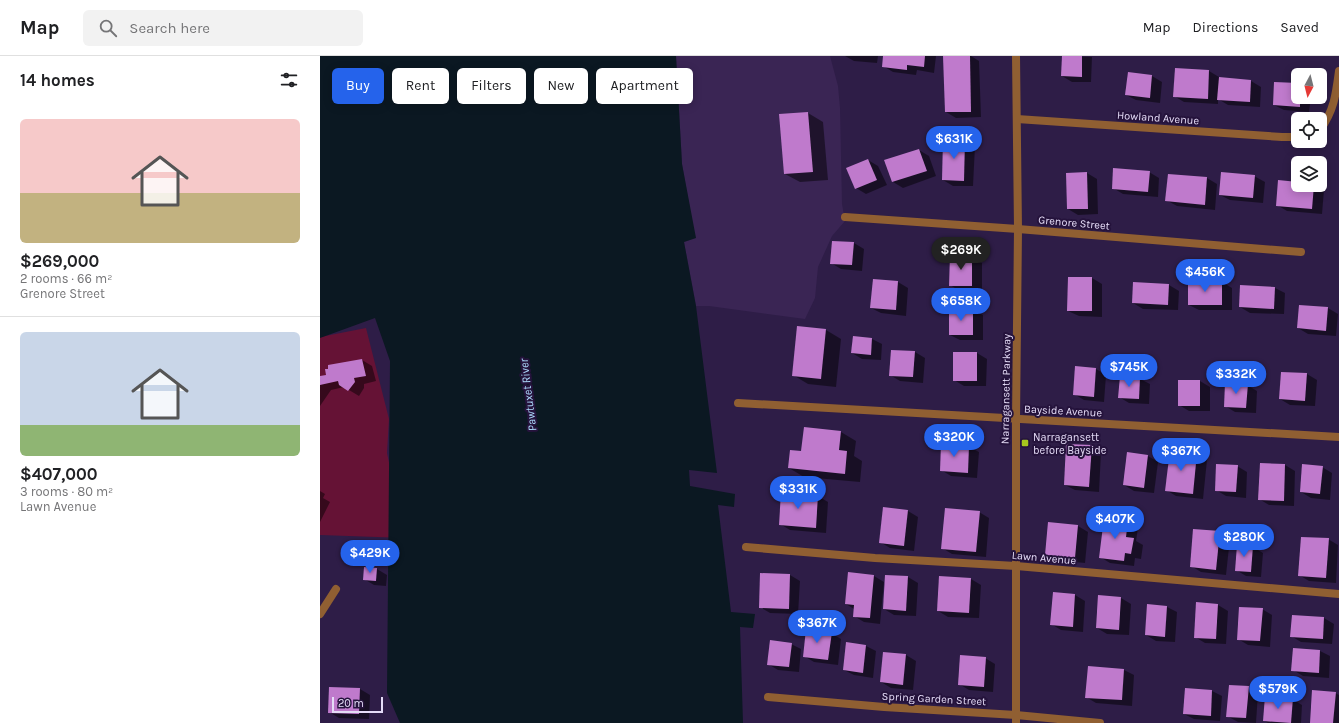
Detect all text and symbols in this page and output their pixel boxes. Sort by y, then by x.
search box [83,10,363,46]
text: Map [20,17,59,39]
icon: search [97,17,119,39]
text: Search here [129,19,210,37]
text: Map [1143,19,1171,36]
text: Directions [1193,19,1258,36]
text: Saved [1280,19,1319,36]
chip: Buy [332,68,384,104]
chip: Rent [392,68,449,104]
chip: Filters [457,68,526,104]
chip: New [534,68,588,104]
chip: Apartment [596,68,693,104]
north arrow [1291,68,1327,104]
map controls [1291,68,1327,192]
icon: filters [278,69,300,91]
text: 14 homes [20,70,95,90]
street label: Howland Avenue [1116,109,1200,127]
button: locate [1291,112,1327,148]
pin: $631K [926,126,982,160]
text: $631K [935,131,973,146]
icon: home [124,145,196,217]
button: layers [1291,156,1327,192]
street label: Grenore Street [1038,213,1110,233]
pin: $269K [933,237,989,271]
text: $269K [940,242,982,257]
text: $269,000 [20,251,99,271]
pin: $456K [1177,259,1233,293]
text: $456K [1185,264,1225,279]
text: 2 rooms · 66 m² [20,271,112,286]
text: Grenore Street [20,286,105,301]
pin: $658K [933,288,989,322]
text: $658K [940,293,982,308]
street label: Narragansett Parkway [999,334,1013,444]
pin: $745K [1101,354,1157,388]
water label: Pawtuxet River [516,357,539,432]
icon: home [124,358,196,430]
text: $745K [1109,359,1149,374]
pin: $332K [1208,361,1264,395]
text: $332K [1215,366,1257,381]
street label: Bayside Avenue [1024,402,1103,420]
pin: $320K [926,424,982,458]
text: $320K [933,429,975,444]
place label: Narragansett before Bayside [1033,431,1107,457]
marker: Narragansett before Bayside [1020,438,1030,448]
pin: $367K [1153,438,1209,472]
text: $367K [1161,443,1201,458]
text: $407,000 [20,464,98,484]
pin: $331K [770,476,826,510]
text: $331K [779,481,817,496]
text: 3 rooms · 80 m² [20,484,113,499]
text: Lawn Avenue [20,499,96,514]
pin: $407K [1087,506,1143,540]
text: $407K [1095,511,1135,526]
pin: $280K [1216,524,1272,558]
text: $280K [1223,529,1265,544]
pin: $429K [342,540,398,574]
text: $429K [350,545,391,560]
street label: Lawn Avenue [1011,549,1077,567]
pin: $367K [789,610,845,644]
text: $367K [797,615,837,630]
pin: $579K [1250,676,1306,710]
text: $579K [1258,681,1298,696]
street label: Spring Garden Street [881,690,987,708]
scale bar [332,695,383,714]
text: 20 m [338,697,364,710]

